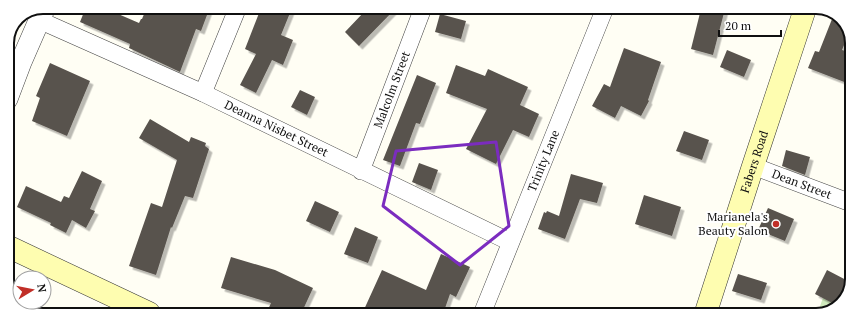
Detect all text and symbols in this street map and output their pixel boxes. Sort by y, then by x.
scale bar [719,12,781,38]
text: 20 m [725,18,752,33]
street label: Malcolm Street [370,48,413,130]
street label: Deanna Nisbet Street [222,97,331,160]
street label: Trinity Lane [524,128,562,194]
street label: Fabers Road [737,128,771,195]
street label: Dean Street [770,166,834,202]
place label: Marianela's Beauty Salon [698,209,768,238]
marker: Marianela's Beauty Salon [771,219,781,229]
north arrow [12,270,52,310]
text: N [34,283,50,294]

